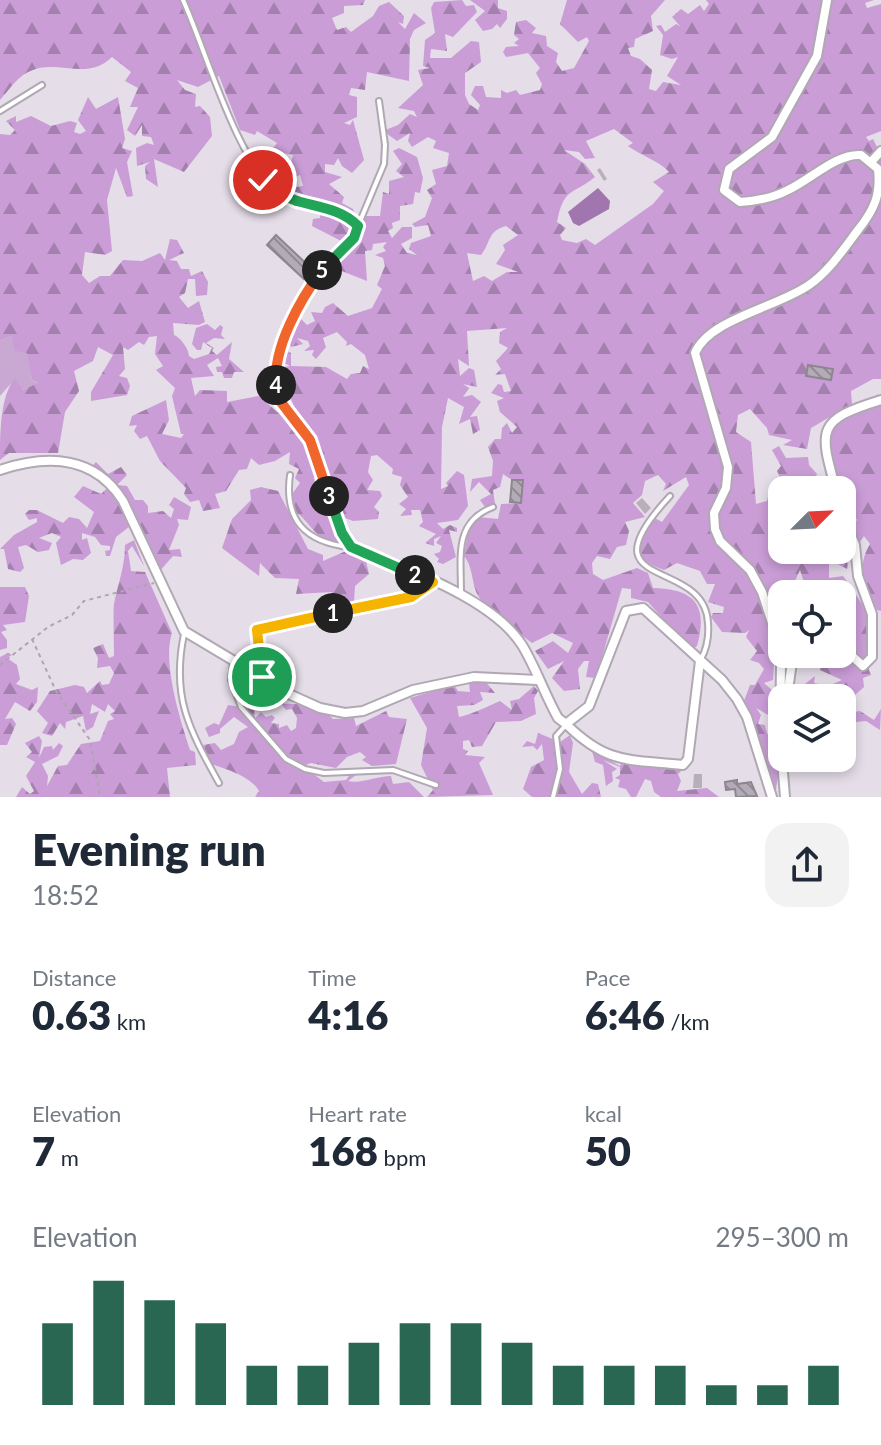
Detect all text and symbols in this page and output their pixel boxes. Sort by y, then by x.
pin [229,146,297,214]
icon: check [241,158,285,202]
pin: 5 [302,250,342,290]
text: 5 [316,256,328,283]
pin: 4 [256,365,296,405]
text: 4 [270,371,282,398]
pin: 3 [309,476,349,516]
north arrow [768,476,856,564]
map controls [768,476,856,772]
text: 3 [323,482,335,509]
pin: 2 [395,555,435,595]
text: 2 [409,561,421,588]
button: locate [768,580,856,668]
pin: 1 [313,593,353,633]
text: 1 [327,599,339,626]
pin [228,643,296,711]
icon: arrive [240,655,284,699]
button: layers [768,684,856,772]
text: Evening run [32,823,266,875]
button: share [765,823,849,907]
text: 18:52 [32,879,99,911]
text: Distance [32,964,116,991]
text: Time [308,964,356,991]
text: Pace [585,964,630,991]
text: 0.63 [32,991,111,1039]
text: 4:16 [308,991,389,1039]
text: 6:46 [585,991,665,1039]
text: km [111,1008,146,1035]
text: /km [665,1008,710,1035]
text: Elevation [32,1100,121,1127]
text: Heart rate [308,1100,407,1127]
text: kcal [585,1100,622,1127]
text: 7 [32,1127,55,1175]
text: 168 [308,1127,378,1175]
text: 50 [585,1127,631,1175]
text: m [55,1144,79,1171]
text: bpm [378,1144,426,1171]
text: Elevation [32,1221,138,1253]
text: 295–300 m [715,1221,849,1253]

